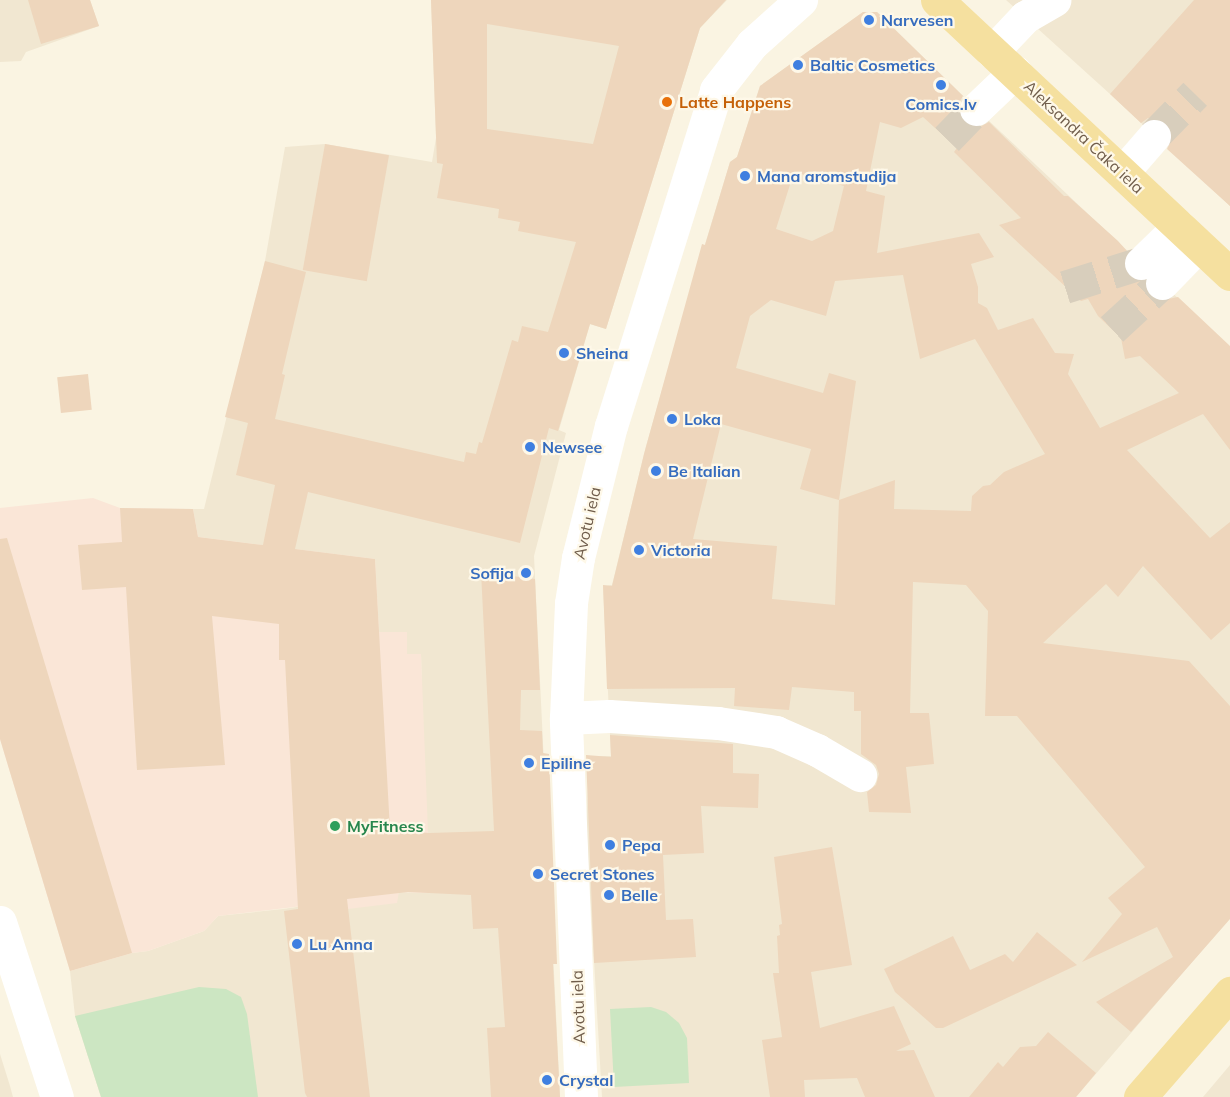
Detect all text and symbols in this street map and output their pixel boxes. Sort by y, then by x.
place label: Narvesen [881,10,954,30]
marker: Narvesen [862,13,876,27]
place label: Baltic Cosmetics [810,55,935,75]
marker: Baltic Cosmetics [791,58,805,72]
street label: Aleksandra Čaka iela [1020,77,1148,197]
marker: Comics.lv [934,78,948,92]
place label: Latte Happens [679,92,791,112]
place label: Comics.lv [905,94,977,114]
marker: Latte Happens [660,95,674,109]
place label: Mana aromstudija [757,166,896,186]
marker: Mana aromstudija [738,169,752,183]
place label: Sheina [576,343,628,363]
marker: Sheina [557,346,571,360]
place label: Loka [684,409,721,429]
marker: Loka [665,412,679,426]
place label: Newsee [542,437,602,457]
marker: Newsee [523,440,537,454]
place label: Be Italian [668,461,741,481]
marker: Be Italian [649,464,663,478]
street label: Avotu iela [569,485,605,561]
place label: Victoria [651,540,711,560]
marker: Victoria [632,543,646,557]
place label: Sofija [470,563,514,583]
marker: Sofija [519,566,533,580]
place label: Epiline [541,753,591,773]
marker: Epiline [522,756,536,770]
place label: MyFitness [347,816,423,836]
marker: MyFitness [328,819,342,833]
place label: Pepa [622,835,661,855]
marker: Pepa [603,838,617,852]
place label: Secret Stones [550,864,655,884]
marker: Secret Stones [531,867,545,881]
place label: Belle [621,885,658,905]
marker: Belle [602,888,616,902]
place label: Lu Anna [309,934,373,954]
marker: Lu Anna [290,937,304,951]
street label: Avotu iela [567,970,589,1044]
place label: Crystal [559,1070,613,1090]
marker: Crystal [540,1073,554,1087]

